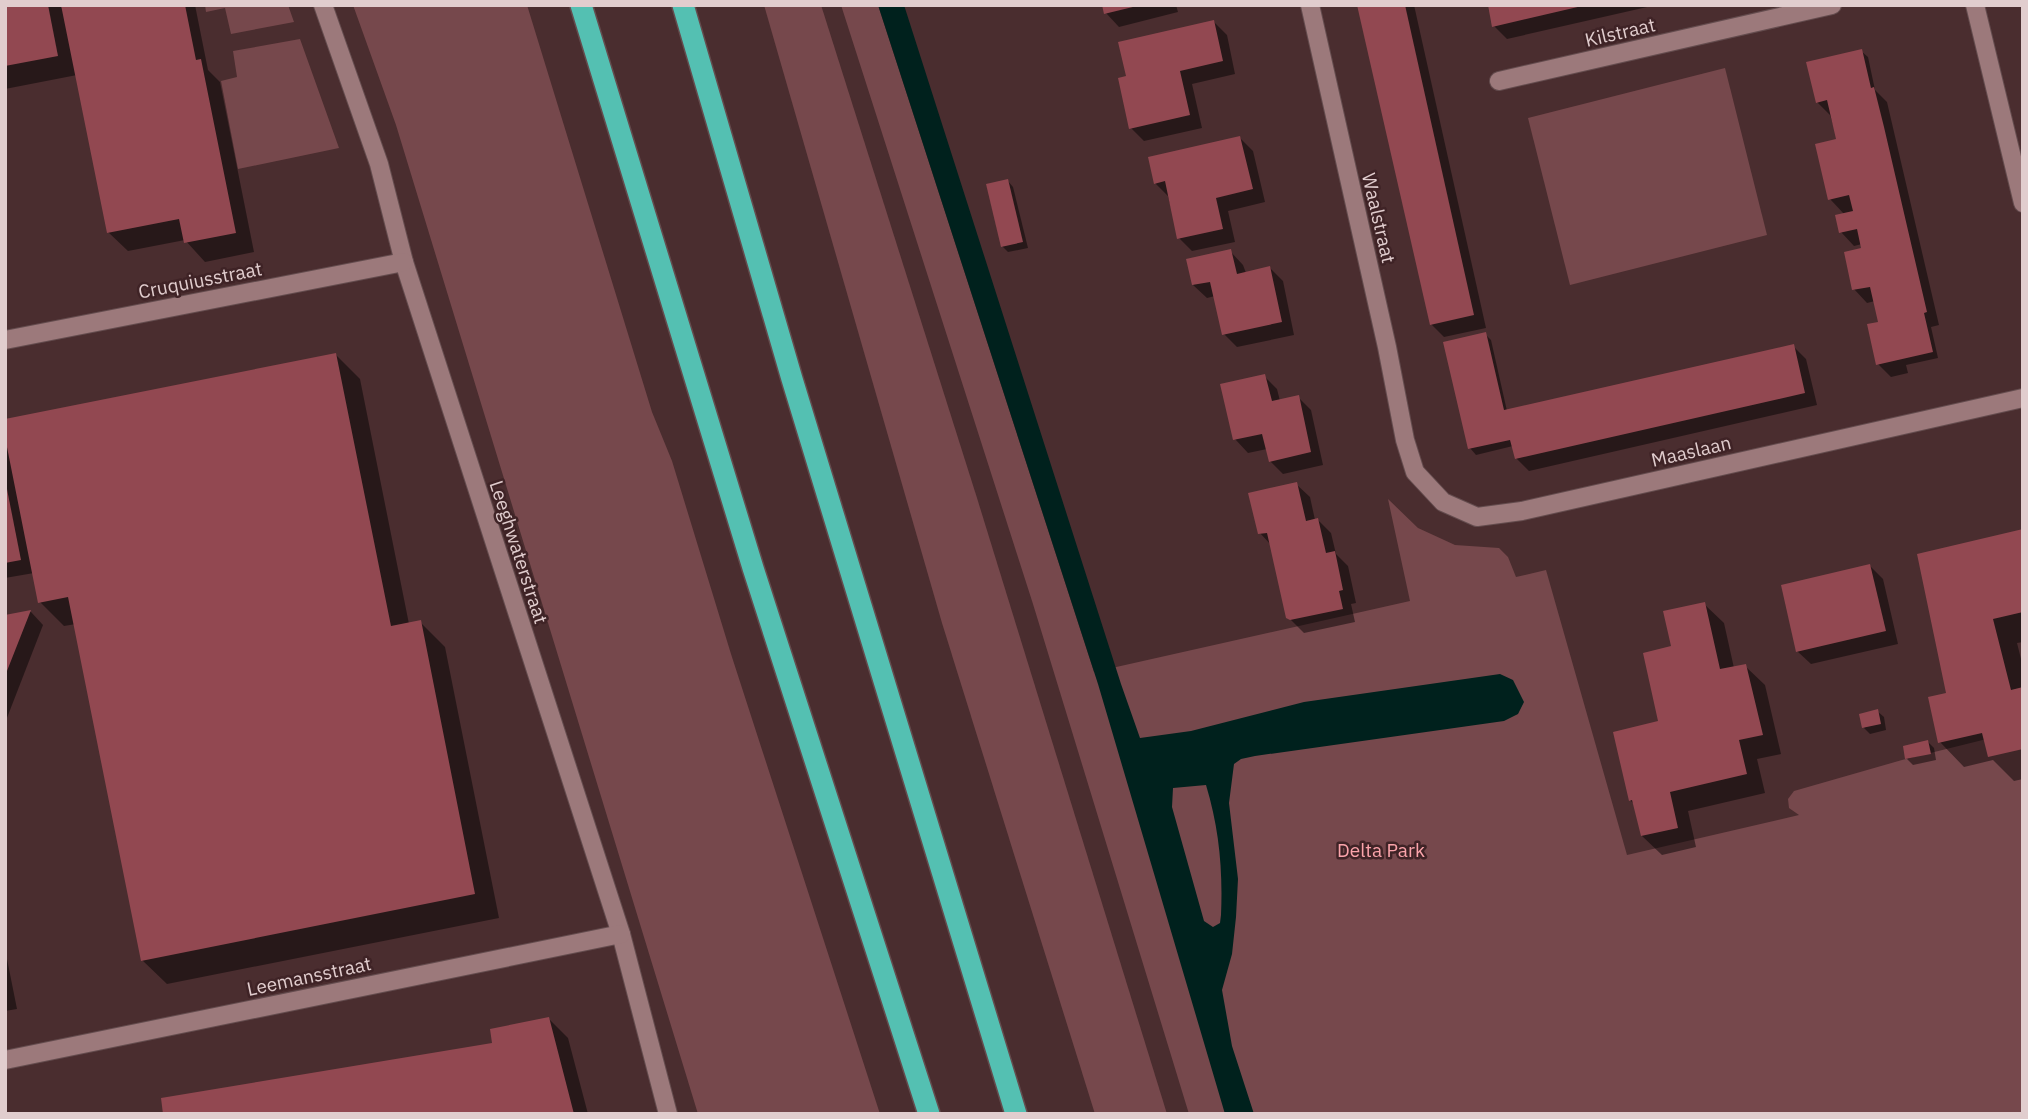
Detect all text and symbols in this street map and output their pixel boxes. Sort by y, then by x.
street label: Kilstraat [1582,12,1658,52]
street label: Waalstraat [1357,171,1401,265]
street label: Cruquiusstraat [136,256,264,304]
street label: Maaslaan [1649,430,1733,472]
street label: Leeghwaterstraat [485,477,553,627]
park label: Delta Park [1337,838,1425,862]
street label: Leemansstraat [245,951,373,1001]

